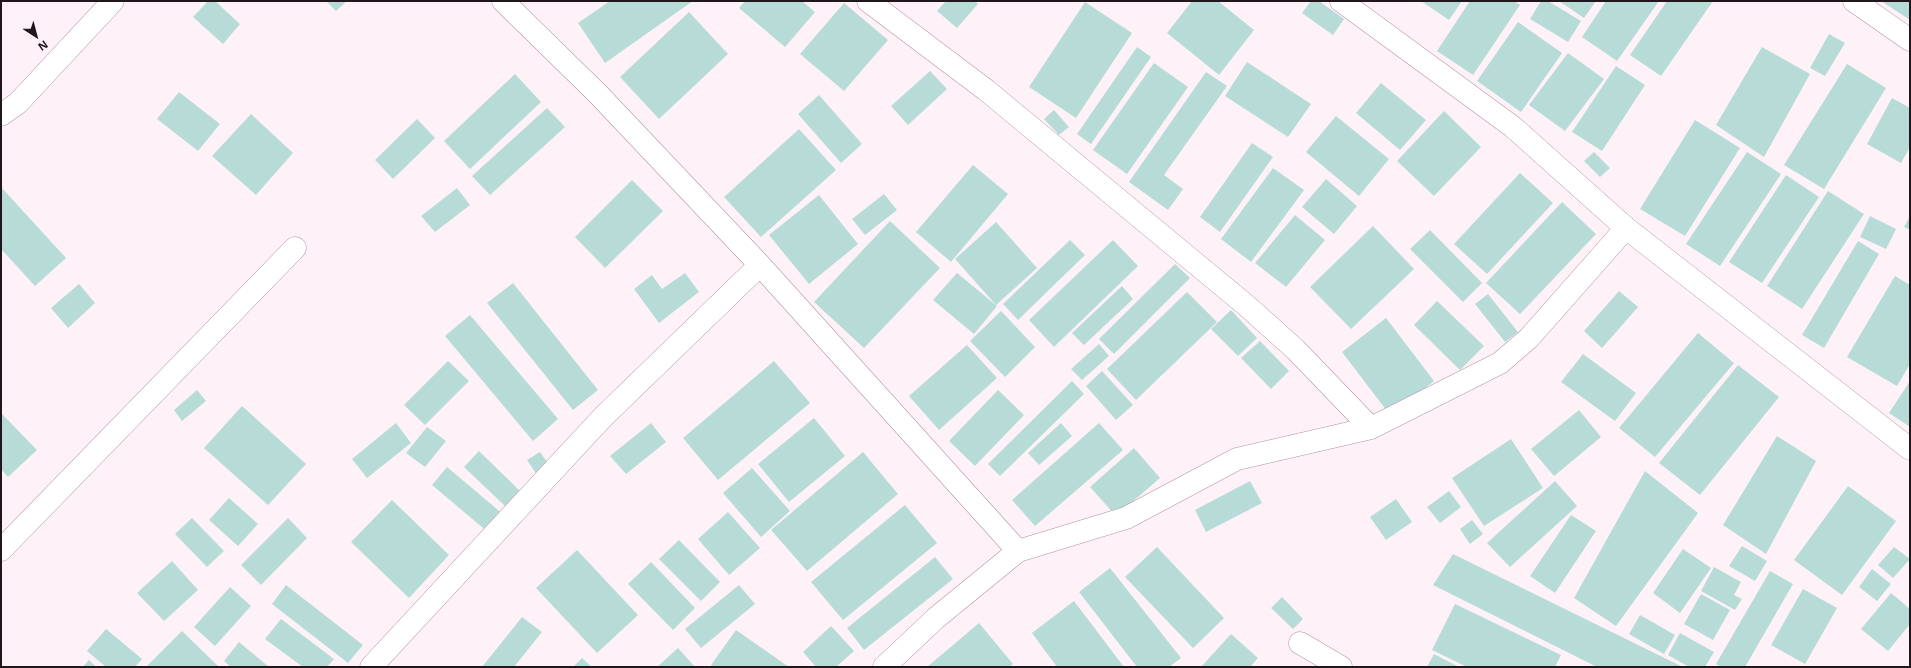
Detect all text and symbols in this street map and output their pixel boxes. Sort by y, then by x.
north arrow [16,16,56,56]
text: N [35,37,51,55]

